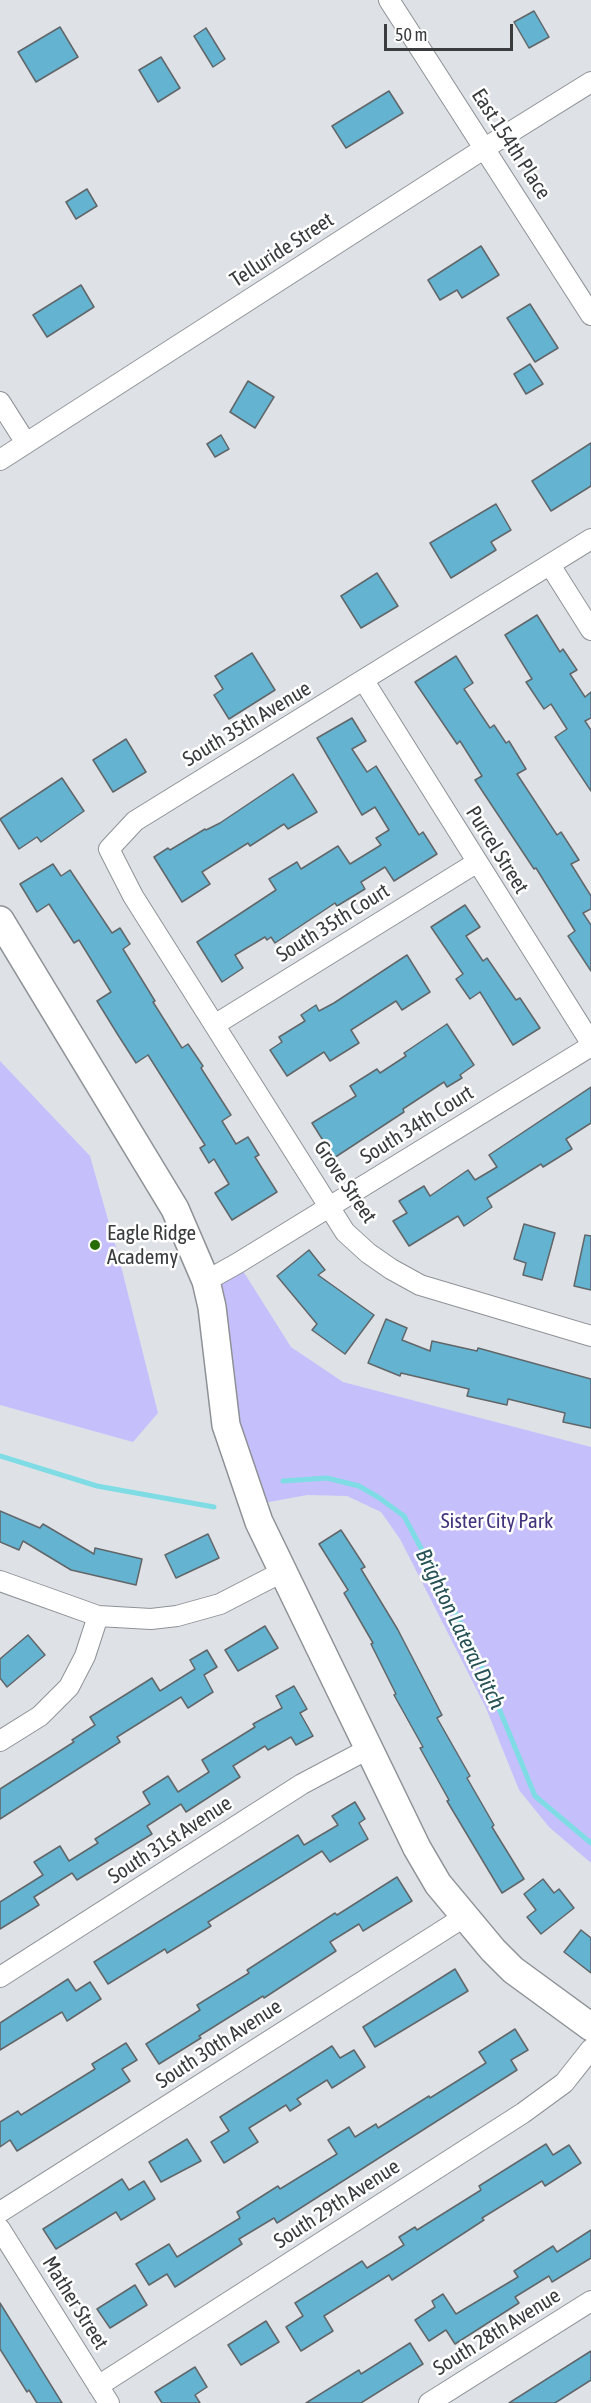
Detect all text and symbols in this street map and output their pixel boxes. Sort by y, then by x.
scale bar [387,12,516,50]
text: 50 m [395,24,427,45]
street label: East 154th Place [466,84,556,204]
street label: Telluride Street [226,207,338,293]
street label: South 35th Avenue [178,676,316,772]
street label: Purcel Street [460,802,534,898]
street label: South 35th Court [272,878,394,968]
street label: South 34th Court [356,1080,478,1170]
street label: Grove Street [308,1136,382,1228]
place label: Eagle Ridge Academy [107,1220,196,1270]
marker: Eagle Ridge Academy [88,1238,102,1252]
park label: Sister City Park [441,1508,553,1534]
water label: Brighton Lateral Ditch [410,1544,510,1714]
street label: South 31st Avenue [104,1791,236,1889]
street label: South 30th Avenue [151,1994,287,2094]
street label: South 29th Avenue [269,2154,405,2254]
street label: Mather Street [37,2252,113,2354]
street label: South 28th Avenue [429,2283,565,2381]

